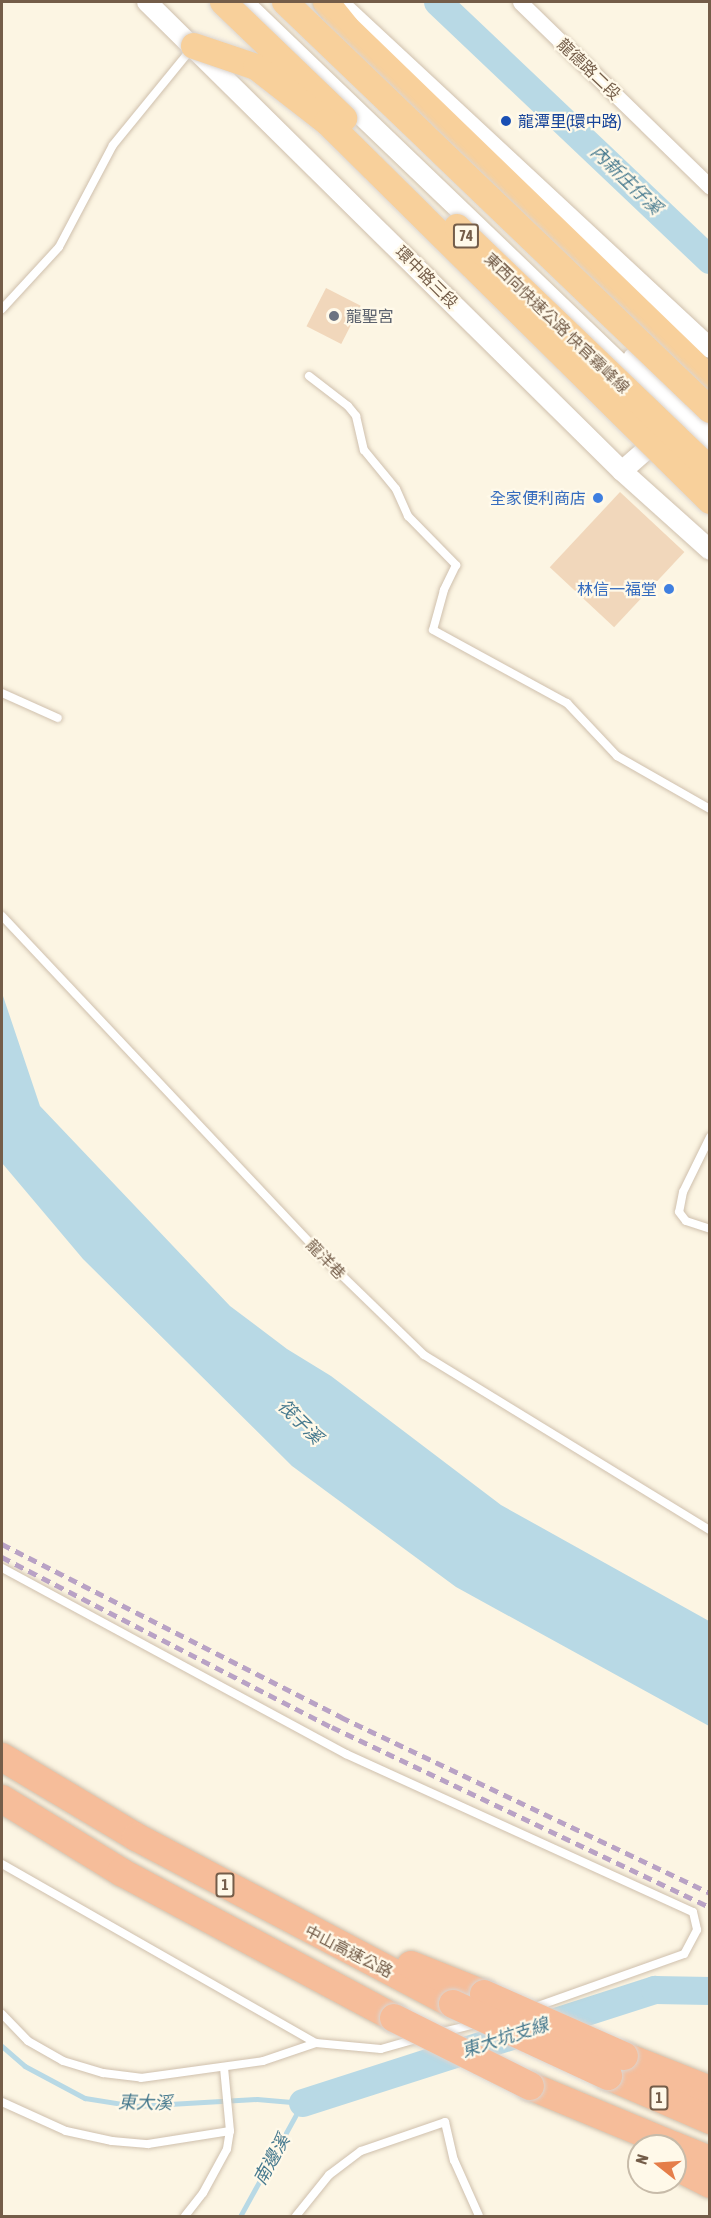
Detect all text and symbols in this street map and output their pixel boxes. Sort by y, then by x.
street label: 龍德路二段 [554,34,624,104]
place label: 龍潭里(環中路) [518,111,622,131]
marker: 龍潭里(環中路) [499,114,513,128]
water label: 內新庄仔溪 [586,141,666,219]
road number: 74 [452,224,480,248]
street label: 環中路三段 [392,242,462,312]
street label: 東西向快速公路 快官霧峰線 [480,249,634,397]
place label: 龍聖宮 [346,306,394,326]
marker: 龍聖宮 [327,309,341,323]
place label: 全家便利商店 [490,488,586,508]
marker: 全家便利商店 [591,491,605,505]
place label: 林信一福堂 [577,579,657,599]
marker: 林信一福堂 [662,582,676,596]
street label: 龍洋巷 [302,1235,350,1283]
water label: 筏子溪 [273,1395,327,1449]
road number: 1 [214,1873,236,1897]
street label: 中山高速公路 [302,1921,396,1981]
water label: 東大坑支線 [459,2014,551,2062]
road number: 1 [648,2086,670,2110]
water label: 東大溪 [118,2092,172,2114]
water label: 南邊溪 [249,2131,295,2189]
north arrow [627,2134,687,2194]
text: N [632,2152,652,2166]

